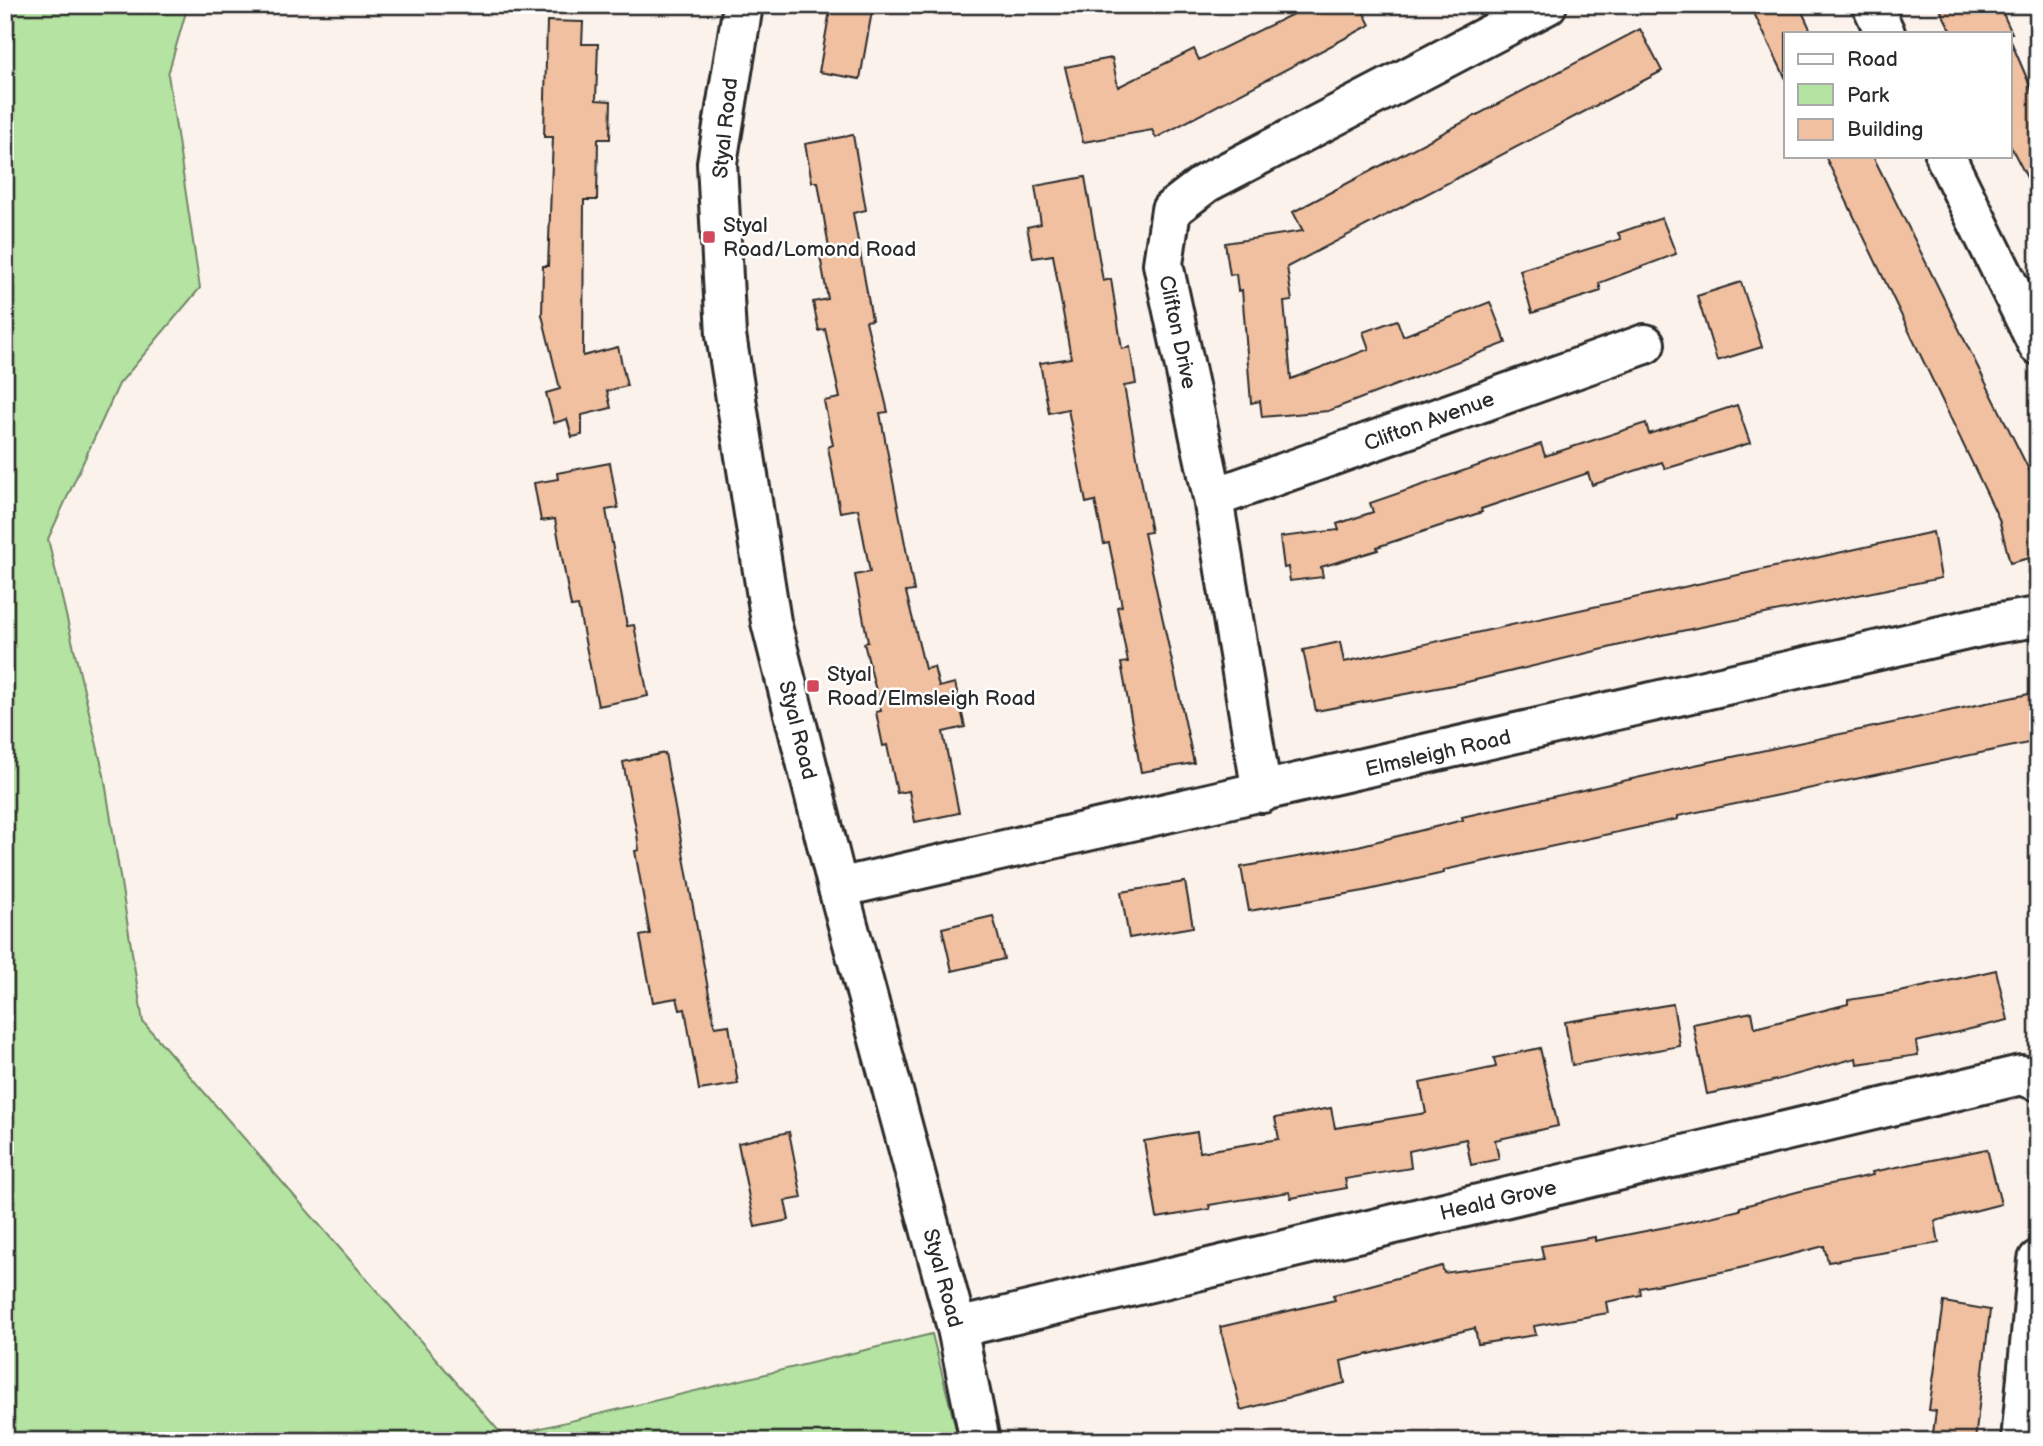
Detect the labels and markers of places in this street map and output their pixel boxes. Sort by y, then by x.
place label: Styal Road/Lomond Road [723,213,916,262]
marker: Styal Road/Lomond Road [701,229,717,245]
place label: Styal Road/Elmsleigh Road [827,662,1036,711]
marker: Styal Road/Elmsleigh Road [805,678,821,694]

